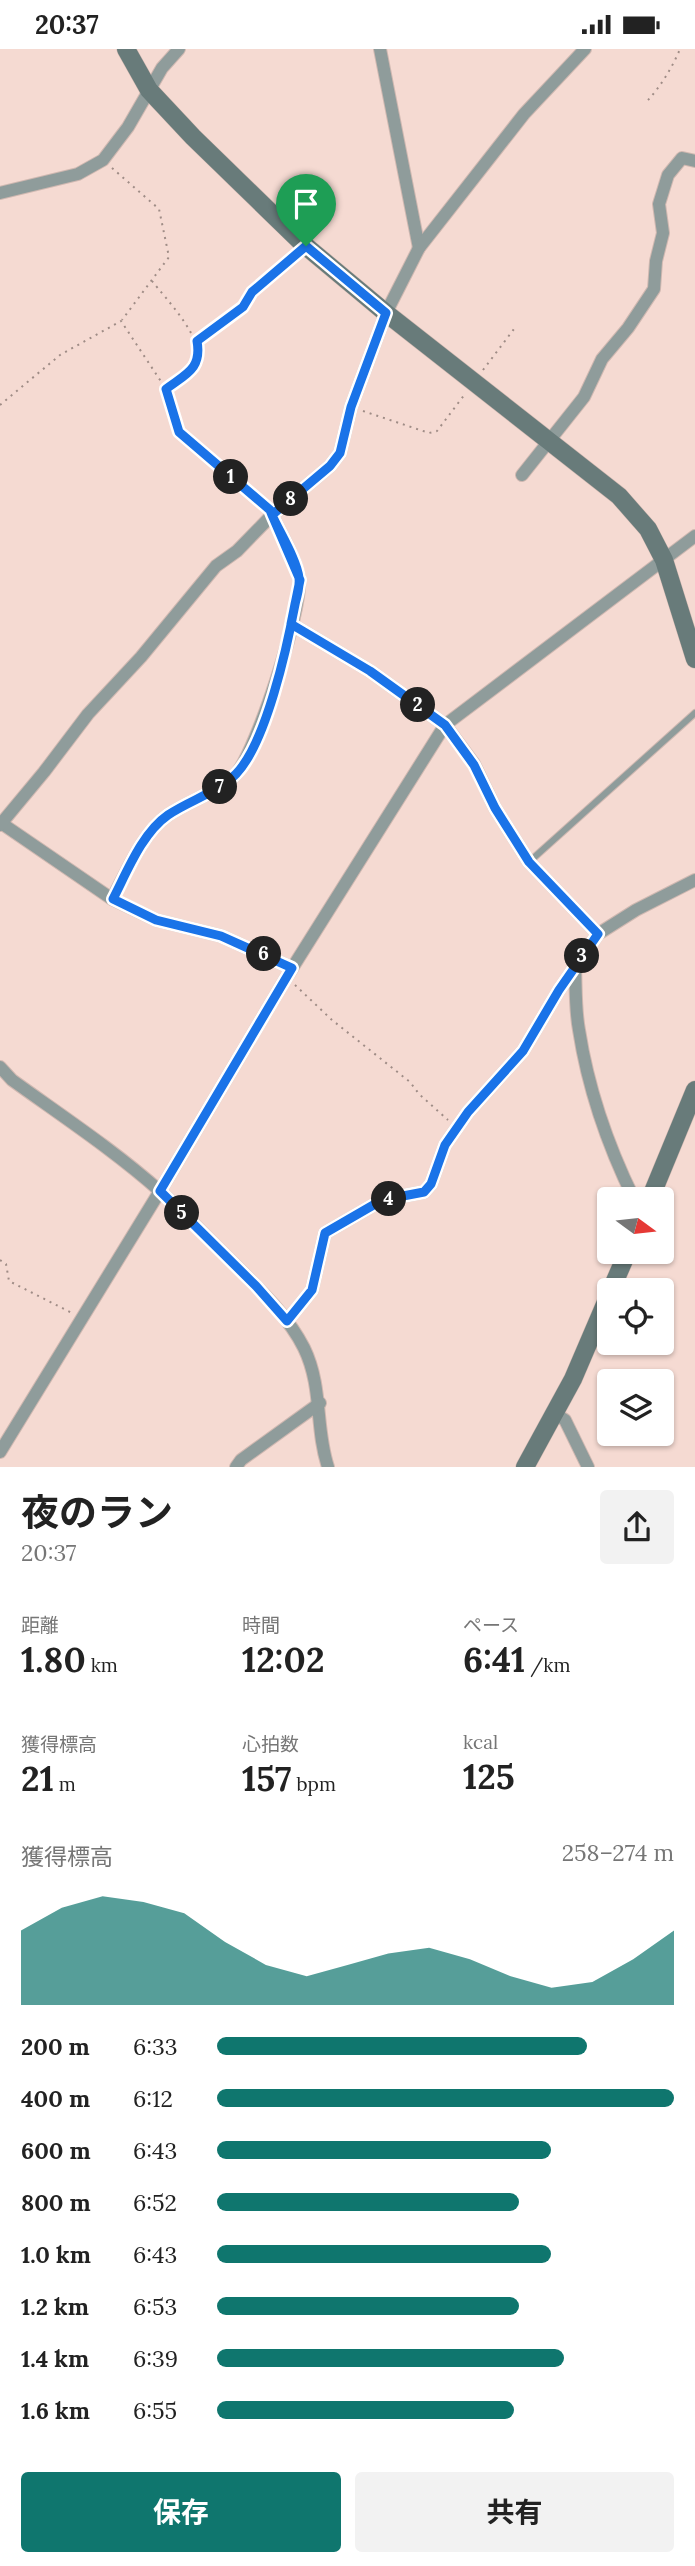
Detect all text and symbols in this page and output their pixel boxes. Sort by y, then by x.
text: 20:37 [35,8,99,41]
pin [276,174,336,246]
icon: arrive [287,185,325,223]
pin: 1 [214,459,248,495]
text: 1 [227,464,234,488]
pin: 8 [274,482,308,517]
text: 8 [285,486,296,510]
pin: 2 [400,687,436,723]
text: 2 [412,692,423,716]
pin: 7 [202,769,238,805]
text: 7 [215,774,224,798]
pin: 6 [246,937,282,971]
pin: 3 [564,939,600,974]
text: 6 [258,941,269,965]
text: 3 [576,943,587,967]
pin: 4 [372,1181,406,1217]
text: 4 [383,1186,394,1210]
north arrow [597,1187,674,1263]
map controls [597,1187,674,1446]
pin: 5 [164,1195,200,1231]
text: 5 [176,1200,187,1224]
button: locate [597,1278,674,1355]
button: layers [597,1369,674,1446]
text: 夜のラン [21,1488,173,1536]
button: share [600,1490,674,1564]
text: 20:37 [21,1538,76,1567]
text: 距離 [21,1613,59,1637]
text: 時間 [242,1613,280,1637]
text: ペース [463,1613,519,1637]
text: 1.80 [21,1637,86,1682]
text: 12:02 [242,1637,325,1682]
text: 6:41 [463,1637,525,1682]
text: km [86,1653,118,1677]
text: /km [525,1653,571,1677]
text: kcal [463,1730,498,1754]
text: 獲得標高 [21,1732,97,1756]
text: 心拍数 [242,1732,299,1756]
text: 125 [463,1754,515,1799]
text: 21 [21,1756,54,1801]
text: 157 [242,1756,292,1801]
text: m [54,1772,76,1796]
text: bpm [292,1772,336,1796]
text: 258–274 m [562,1838,674,1867]
text: 獲得標高 [21,1842,113,1871]
text: 200 m [21,2032,90,2061]
text: 6:33 [133,2032,178,2061]
text: 400 m [21,2084,90,2113]
text: 6:12 [133,2084,173,2113]
text: 600 m [21,2136,91,2165]
text: 6:43 [133,2136,177,2165]
text: 800 m [21,2188,91,2217]
text: 6:52 [133,2188,177,2217]
text: 1.0 km [21,2240,91,2269]
text: 6:43 [133,2240,177,2269]
text: 1.2 km [21,2292,89,2321]
text: 6:53 [133,2292,177,2321]
text: 1.4 km [21,2344,89,2373]
text: 6:39 [133,2344,178,2373]
text: 1.6 km [21,2396,90,2425]
text: 6:55 [133,2396,177,2425]
button: 保存 [21,2472,341,2552]
button: 共有 [355,2472,674,2552]

